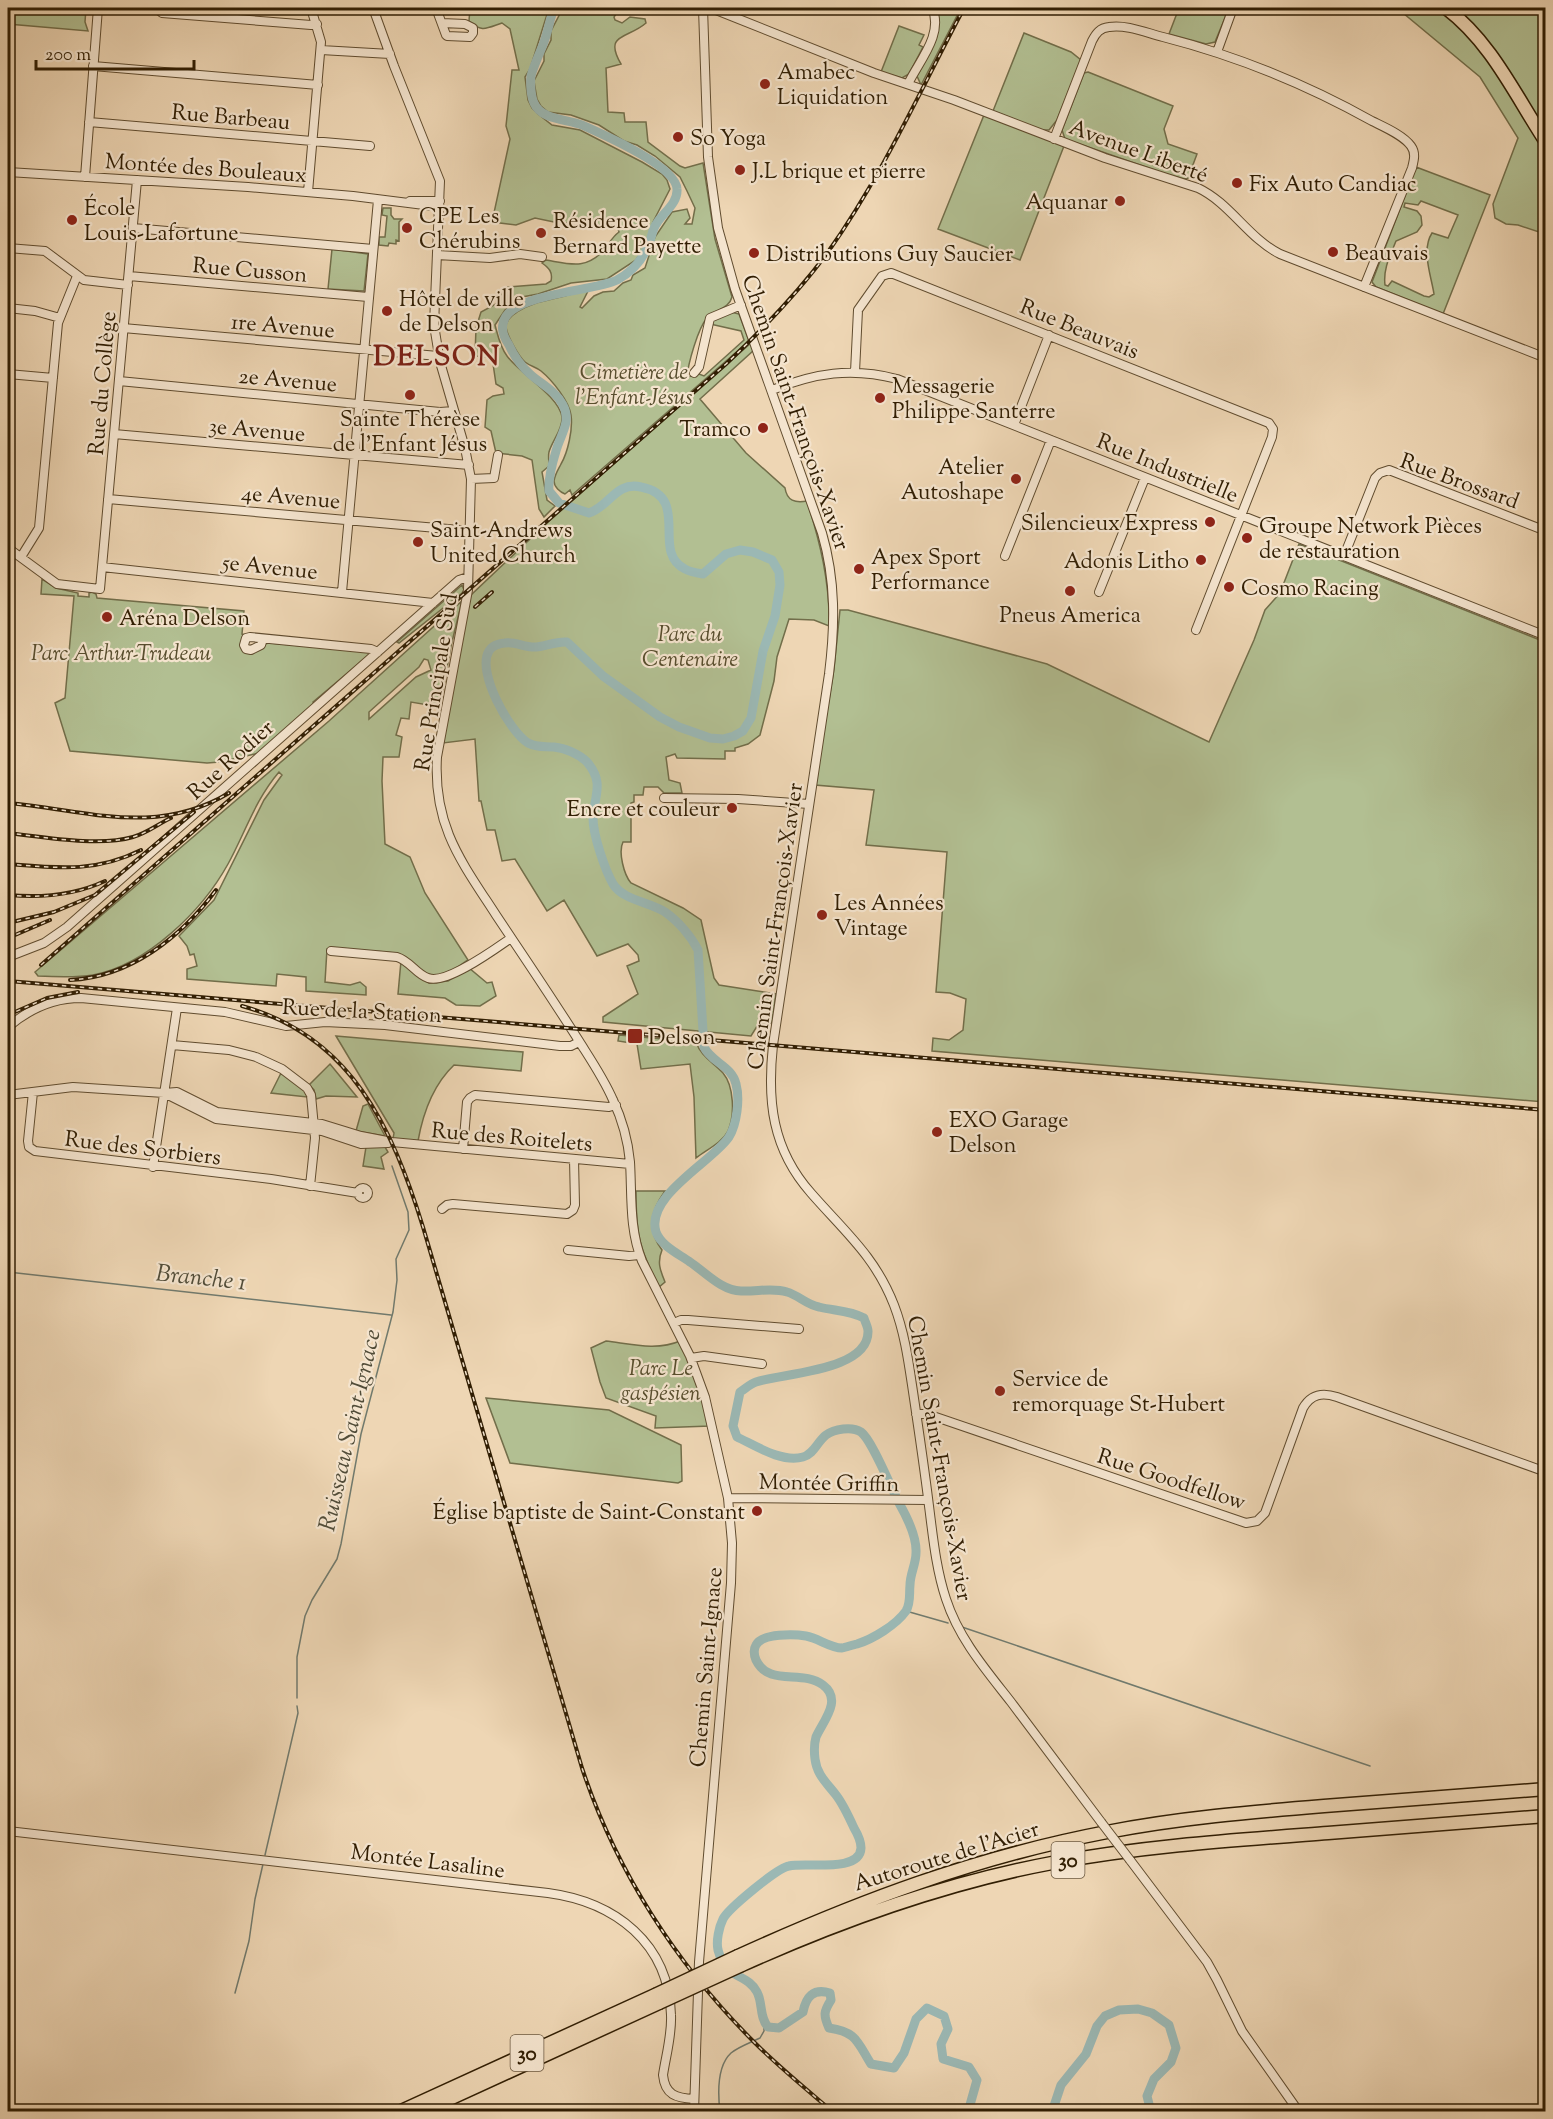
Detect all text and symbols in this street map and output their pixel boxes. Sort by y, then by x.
scale bar [36,33,194,71]
text: 200 m [45,43,91,69]
place label: Amabec Liquidation [777,58,888,115]
marker: Amabec Liquidation [758,77,772,91]
street label: Rue Barbeau [170,98,292,140]
street label: Avenue Liberté [1064,113,1212,193]
place label: So Yoga [690,124,766,156]
marker: So Yoga [671,130,685,144]
street label: Montée des Bouleaux [104,147,308,193]
place label: J.L brique et pierre [751,157,926,189]
marker: J.L brique et pierre [733,163,747,177]
place label: Fix Auto Candiac [1249,170,1417,202]
marker: Fix Auto Candiac [1230,176,1244,190]
place label: Aquanar [1025,188,1108,220]
place label: École Louis-Lafortune [84,193,238,251]
marker: Aquanar [1113,194,1127,208]
place label: CPE Les Chérubins [419,202,520,259]
place label: Résidence Bernard Payette [553,207,701,264]
marker: École Louis-Lafortune [65,213,79,227]
marker: CPE Les Chérubins [400,221,414,235]
marker: Résidence Bernard Payette [534,226,548,240]
place label: Beauvais [1345,239,1428,271]
place label: Distributions Guy Saucier [766,240,1013,272]
marker: Beauvais [1326,245,1340,259]
marker: Distributions Guy Saucier [747,246,761,260]
street label: Rue Cusson [191,251,309,293]
street label: Chemin Saint-François-Xavier [732,271,856,555]
place label: Hôtel de ville de Delson [399,285,524,342]
street label: Rue Beauvais [1014,292,1143,369]
marker: Hôtel de ville de Delson [380,304,394,318]
street label: 1re Avenue [229,308,336,348]
street label: Rue du Collège [82,310,126,457]
district label: DELSON [373,338,501,378]
park label: Cimetière de l'Enfant-Jésus [575,358,693,415]
street label: 2e Avenue [237,362,338,402]
place label: Messagerie Philippe Santerre [892,372,1056,429]
marker: Sainte Thérèse de l'Enfant Jésus [403,388,417,402]
marker: Messagerie Philippe Santerre [873,391,887,405]
place label: Sainte Thérèse de l'Enfant Jésus [333,405,487,462]
street label: 3e Avenue [207,412,307,452]
place label: Tramco [679,415,751,447]
marker: Tramco [756,421,770,435]
street label: Rue Industrielle [1091,427,1243,513]
street label: Rue Brossard [1395,446,1523,519]
place label: Atelier Autoshape [901,453,1004,510]
marker: Atelier Autoshape [1009,472,1023,486]
street label: 4e Avenue [240,479,342,519]
place label: Silencieux Express [1021,509,1198,541]
place label: Groupe Network Pièces de restauration [1259,512,1482,569]
marker: Silencieux Express [1203,515,1217,529]
place label: Saint-Andrews United Church [430,516,576,573]
marker: Groupe Network Pièces de restauration [1240,531,1254,545]
marker: Saint-Andrews United Church [411,535,425,549]
place label: Apex Sport Performance [871,543,990,600]
place label: Adonis Litho [1064,547,1189,579]
street label: 5e Avenue [218,548,319,590]
marker: Adonis Litho [1194,553,1208,567]
marker: Apex Sport Performance [852,562,866,576]
place label: Cosmo Racing [1241,574,1379,606]
marker: Cosmo Racing [1222,580,1236,594]
marker: Pneus America [1063,584,1077,598]
street label: Rue Principale Sud [408,591,468,774]
place label: Pneus America [999,601,1141,633]
place label: Aréna Delson [119,604,250,636]
marker: Aréna Delson [100,610,114,624]
park label: Parc du Centenaire [642,620,738,677]
park label: Parc Arthur-Trudeau [31,639,212,671]
street label: Rue Rodier [182,714,282,809]
street label: Chemin Saint-François-Xavier [741,781,813,1072]
place label: Encre et couleur [567,795,720,827]
marker: Encre et couleur [725,801,739,815]
place label: Les Années Vintage [834,889,944,946]
marker: Les Années Vintage [815,908,829,922]
street label: Rue de la Station [281,993,443,1033]
place label: Delson [648,1023,715,1055]
marker: Delson [626,1027,644,1045]
place label: EXO Garage Delson [949,1106,1068,1163]
street label: Rue des Roitelets [430,1116,594,1162]
street label: Rue des Sorbiers [63,1125,223,1175]
marker: EXO Garage Delson [930,1125,944,1139]
water label: Branche 1 [154,1257,247,1301]
street label: Chemin Saint-François-Xavier [897,1313,979,1604]
water label: Ruisseau Saint-Ignace [311,1326,391,1535]
park label: Parc Le gaspésien [620,1354,701,1411]
place label: Service de remorquage St-Hubert [1012,1365,1225,1422]
marker: Service de remorquage St-Hubert [993,1384,1007,1398]
street label: Rue Goodfellow [1093,1442,1250,1520]
street label: Montée Griffin [758,1468,900,1502]
place label: Église baptiste de Saint-Constant [433,1497,745,1530]
marker: Église baptiste de Saint-Constant [750,1504,764,1518]
street label: Chemin Saint-Ignace [683,1566,733,1769]
street label: Autoroute de l'Acier [850,1814,1044,1901]
street label: Montée Lasaline [349,1838,507,1888]
road number: 30 [1052,1842,1084,1878]
road number: 30 [510,2035,544,2071]

